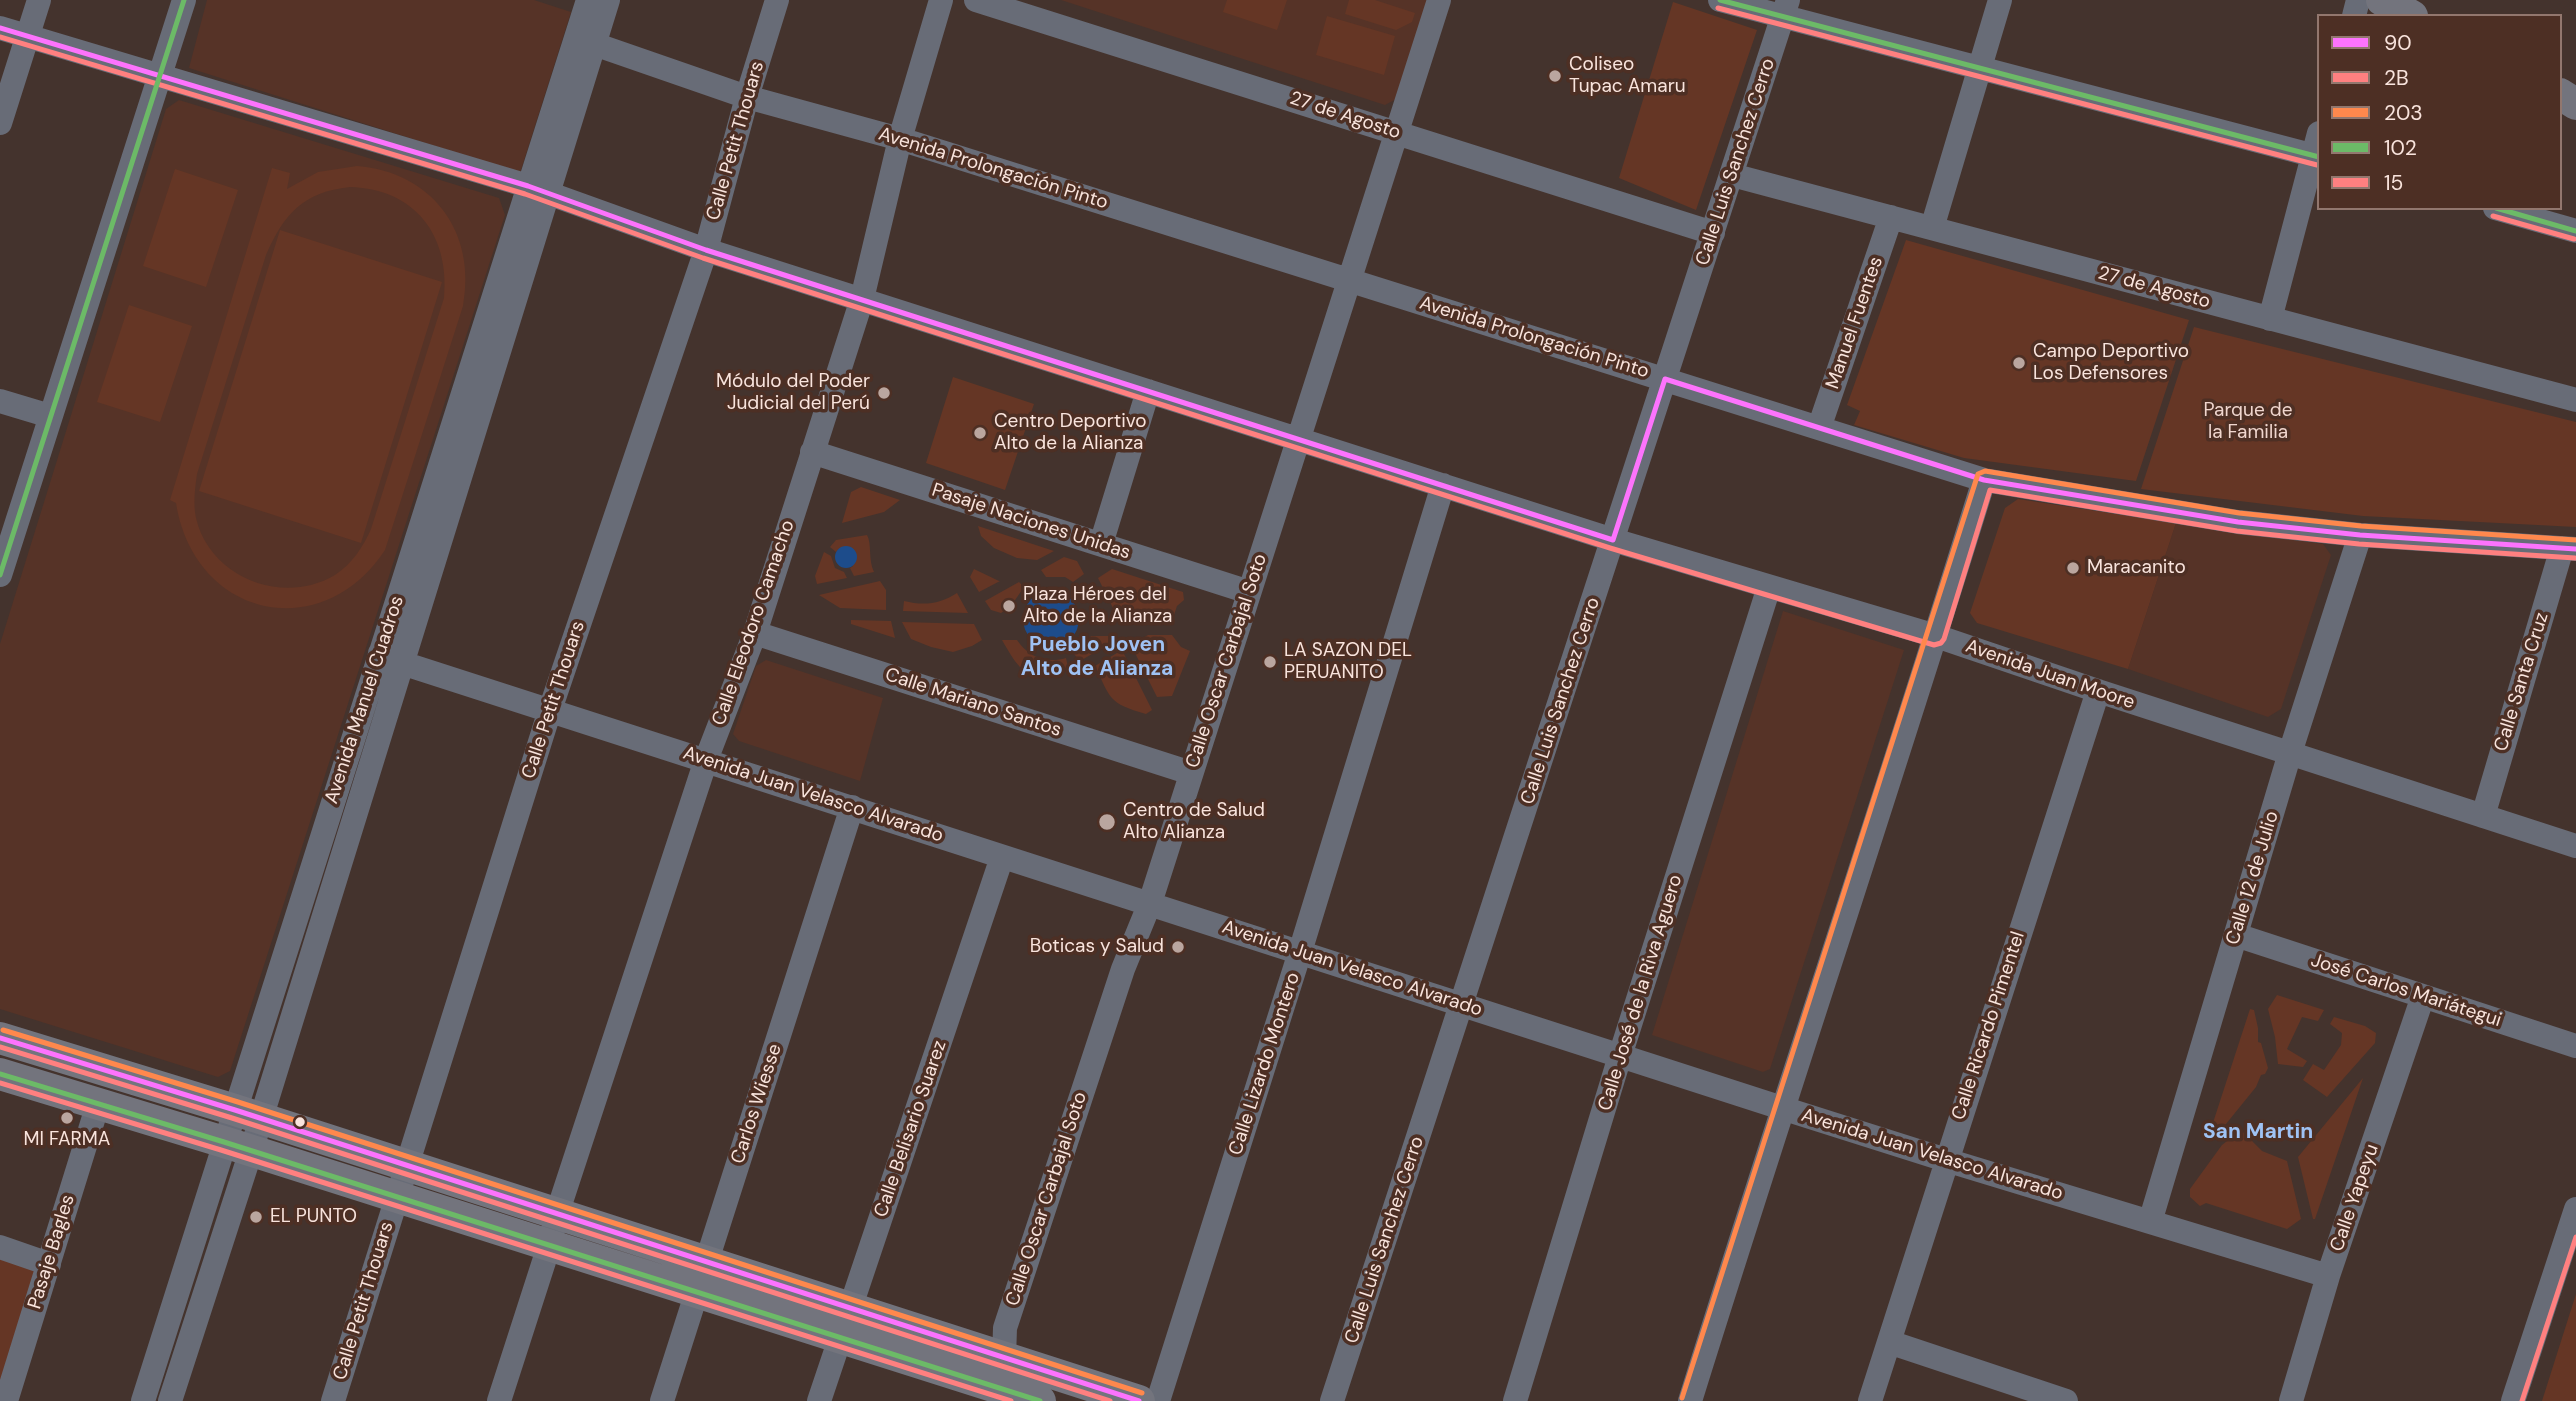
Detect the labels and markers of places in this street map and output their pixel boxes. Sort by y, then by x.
place label: Coliseo Tupac Amaru [1569,54,1686,98]
marker: Coliseo Tupac Amaru [1547,68,1563,84]
place label: Campo Deportivo Los Defensores [2033,341,2189,385]
marker: Campo Deportivo Los Defensores [2011,355,2027,371]
place label: Módulo del Poder Judicial del Perú [716,371,870,415]
marker: Módulo del Poder Judicial del Perú [876,385,892,401]
place label: Centro Deportivo Alto de la Alianza [994,411,1147,455]
marker: Centro Deportivo Alto de la Alianza [972,425,988,441]
place label: Maracanito [2087,557,2186,579]
marker: Maracanito [2065,560,2081,576]
place label: Plaza Héroes del Alto de la Alianza [1023,584,1172,628]
marker: Plaza Héroes del Alto de la Alianza [1001,598,1017,614]
place label: LA SAZON DEL PERUANITO [1284,640,1412,684]
marker: LA SAZON DEL PERUANITO [1262,654,1278,670]
place label: Centro de Salud Alto Alianza [1123,800,1265,844]
marker: Centro de Salud Alto Alianza [1097,812,1117,832]
place label: Boticas y Salud [1030,936,1164,958]
marker: Boticas y Salud [1170,939,1186,955]
marker: MI FARMA [59,1110,75,1126]
unlabelled marker [293,1115,307,1129]
place label: MI FARMA [24,1129,110,1151]
place label: EL PUNTO [270,1206,357,1228]
marker: EL PUNTO [248,1209,264,1225]

